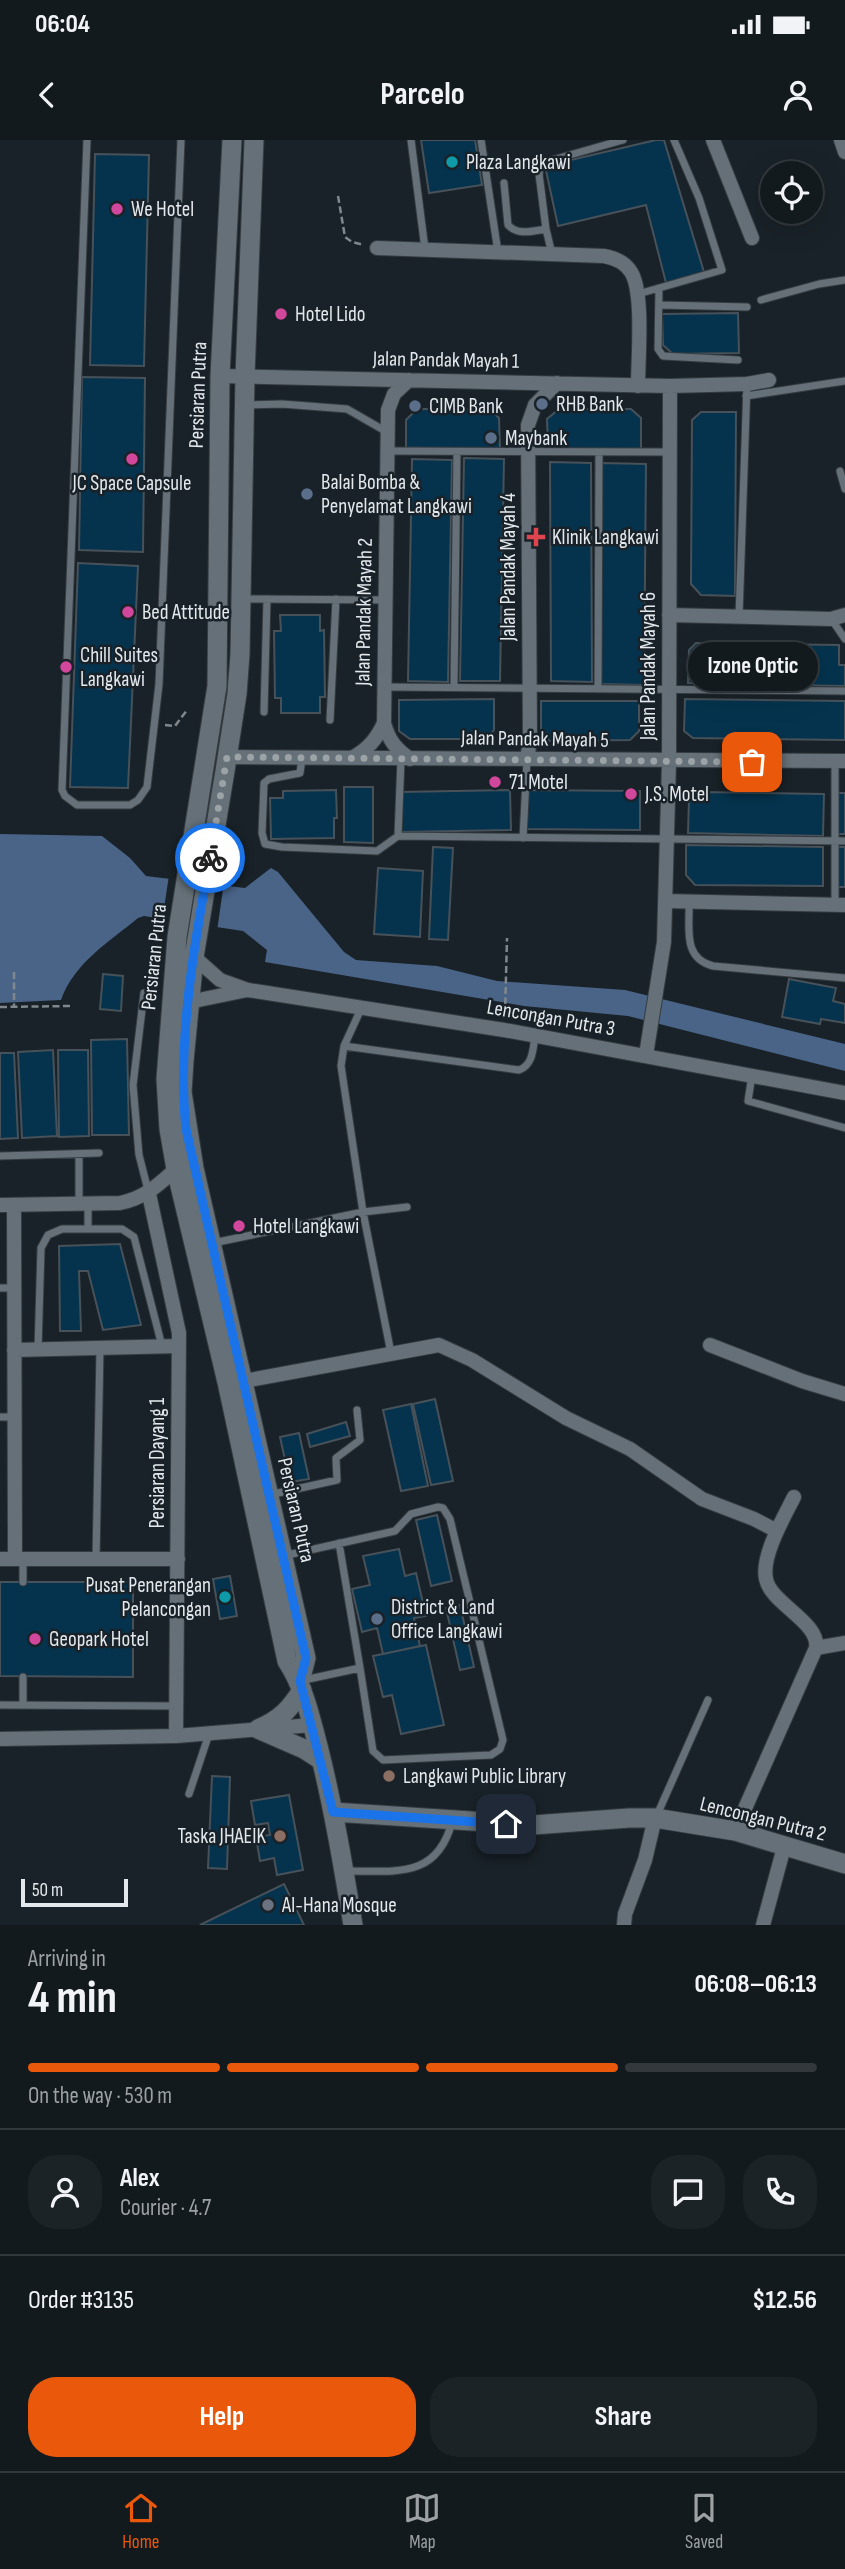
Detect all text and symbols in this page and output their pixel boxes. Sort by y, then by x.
text: 06:04 [35,9,90,40]
text: Parcelo [380,75,465,114]
icon: back [28,76,66,114]
icon: person [779,76,817,114]
place label: Plaza Langkawi [466,150,571,175]
marker: Plaza Langkawi [444,154,460,170]
map controls [760,161,823,224]
button: locate [760,161,823,224]
place label: We Hotel [131,197,194,222]
marker: We Hotel [109,201,125,217]
place label: Hotel Lido [295,302,365,327]
marker: Hotel Lido [273,306,289,322]
street label: Persiaran Putra [184,341,212,449]
street label: Jalan Pandak Mayah 1 [372,346,520,374]
place label: RHB Bank [556,392,624,417]
place label: CIMB Bank [429,394,503,419]
marker: RHB Bank [534,396,550,412]
marker: CIMB Bank [407,398,423,414]
place label: Maybank [505,426,567,451]
marker: Maybank [483,430,499,446]
marker: JC Space Capsule [124,451,140,467]
place label: Balai Bomba & Penyelamat Langkawi [321,470,472,519]
place label: JC Space Capsule [72,471,191,496]
marker: Balai Bomba & Penyelamat Langkawi [299,486,315,502]
street label: Jalan Pandak Mayah 4 [496,493,521,642]
place label: Klinik Langkawi [552,525,659,550]
marker: Klinik Langkawi [526,527,546,547]
street label: Jalan Pandak Mayah 2 [350,538,378,687]
street label: Jalan Pandak Mayah 6 [636,592,661,741]
place label: Bed Attitude [142,600,230,625]
marker: Bed Attitude [120,604,136,620]
place label: Chill Suites Langkawi [80,643,158,692]
callout: Izone Optic [687,643,817,692]
text: Izone Optic [707,652,799,680]
marker: Chill Suites Langkawi [58,659,74,675]
street label: Jalan Pandak Mayah 5 [460,725,609,753]
pin [722,732,782,792]
icon: bag [733,743,771,781]
place label: 71 Motel [509,770,568,795]
marker: 71 Motel [487,774,503,790]
place label: J.S. Motel [644,782,709,807]
marker: J.S. Motel [623,786,639,802]
courier [175,823,245,893]
icon: bike [191,839,229,877]
street label: Persiaran Putra [136,903,172,1011]
street label: Lencongan Putra 3 [485,994,617,1042]
place label: Hotel Langkawi [253,1214,359,1239]
marker: Hotel Langkawi [231,1218,247,1234]
street label: Persiaran Dayang 1 [145,1397,170,1528]
street label: Persiaran Putra [272,1455,320,1565]
place label: Pusat Penerangan Pelancongan [85,1573,211,1622]
marker: Pusat Penerangan Pelancongan [217,1589,233,1605]
place label: District & Land Office Langkawi [391,1595,502,1644]
marker: District & Land Office Langkawi [369,1611,385,1627]
place label: Geopark Hotel [49,1627,149,1652]
marker: Geopark Hotel [27,1631,43,1647]
place label: Langkawi Public Library [403,1764,566,1789]
marker: Langkawi Public Library [381,1768,397,1784]
street label: Lencongan Putra 2 [697,1791,829,1847]
pin [476,1794,536,1854]
icon: home [487,1805,525,1843]
place label: Taska JHAEIK [177,1824,266,1849]
marker: Taska JHAEIK [272,1828,288,1844]
scale bar [21,1876,128,1908]
text: 50 m [32,1879,63,1902]
place label: Al-Hana Mosque [281,1893,397,1918]
marker: Al-Hana Mosque [260,1897,276,1913]
text: Arriving in [28,1945,106,1973]
text: 06:08–06:13 [694,1969,817,2000]
text: 4 min [28,1971,117,2026]
text: On the way · 530 m [28,2082,172,2110]
button: person [28,2155,102,2229]
button: chat [651,2155,725,2229]
button: phone [743,2155,817,2229]
text: Alex [120,2163,160,2194]
text: Courier · 4.7 [120,2194,211,2222]
text: Order #3135 [28,2285,134,2316]
text: $12.56 [752,2285,817,2316]
button: Help [28,2377,416,2457]
button: Share [430,2377,817,2457]
tab: Home [122,2489,160,2554]
tab: Map [403,2489,441,2554]
tab: Saved [685,2489,723,2554]

